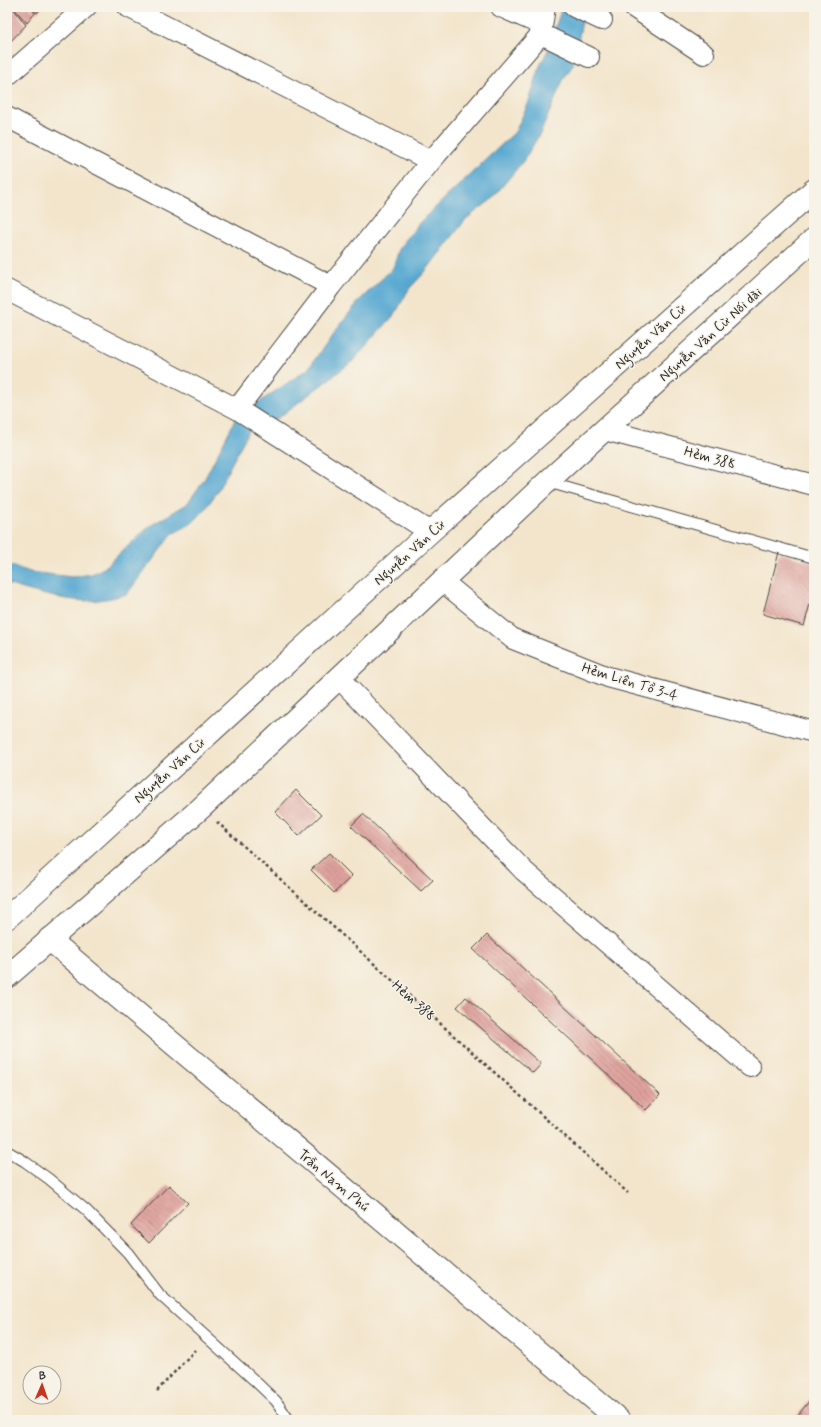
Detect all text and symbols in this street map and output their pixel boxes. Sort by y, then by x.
street label: Nguyễn Văn Cừ Nối dài [655,284,767,387]
street label: Nguyễn Văn Cừ [611,300,692,375]
street label: Hẻm 388 [682,442,737,473]
street label: Nguyễn Văn Cừ [370,516,451,591]
street label: Hẻm Liên Tổ 3-4 [579,659,680,705]
street label: Nguyễn Văn Cừ [130,734,211,809]
street label: Hẻm 388 [388,976,439,1025]
street label: Trần Nam Phú [294,1146,373,1216]
north arrow [22,1365,62,1405]
text: B [39,1369,46,1383]

